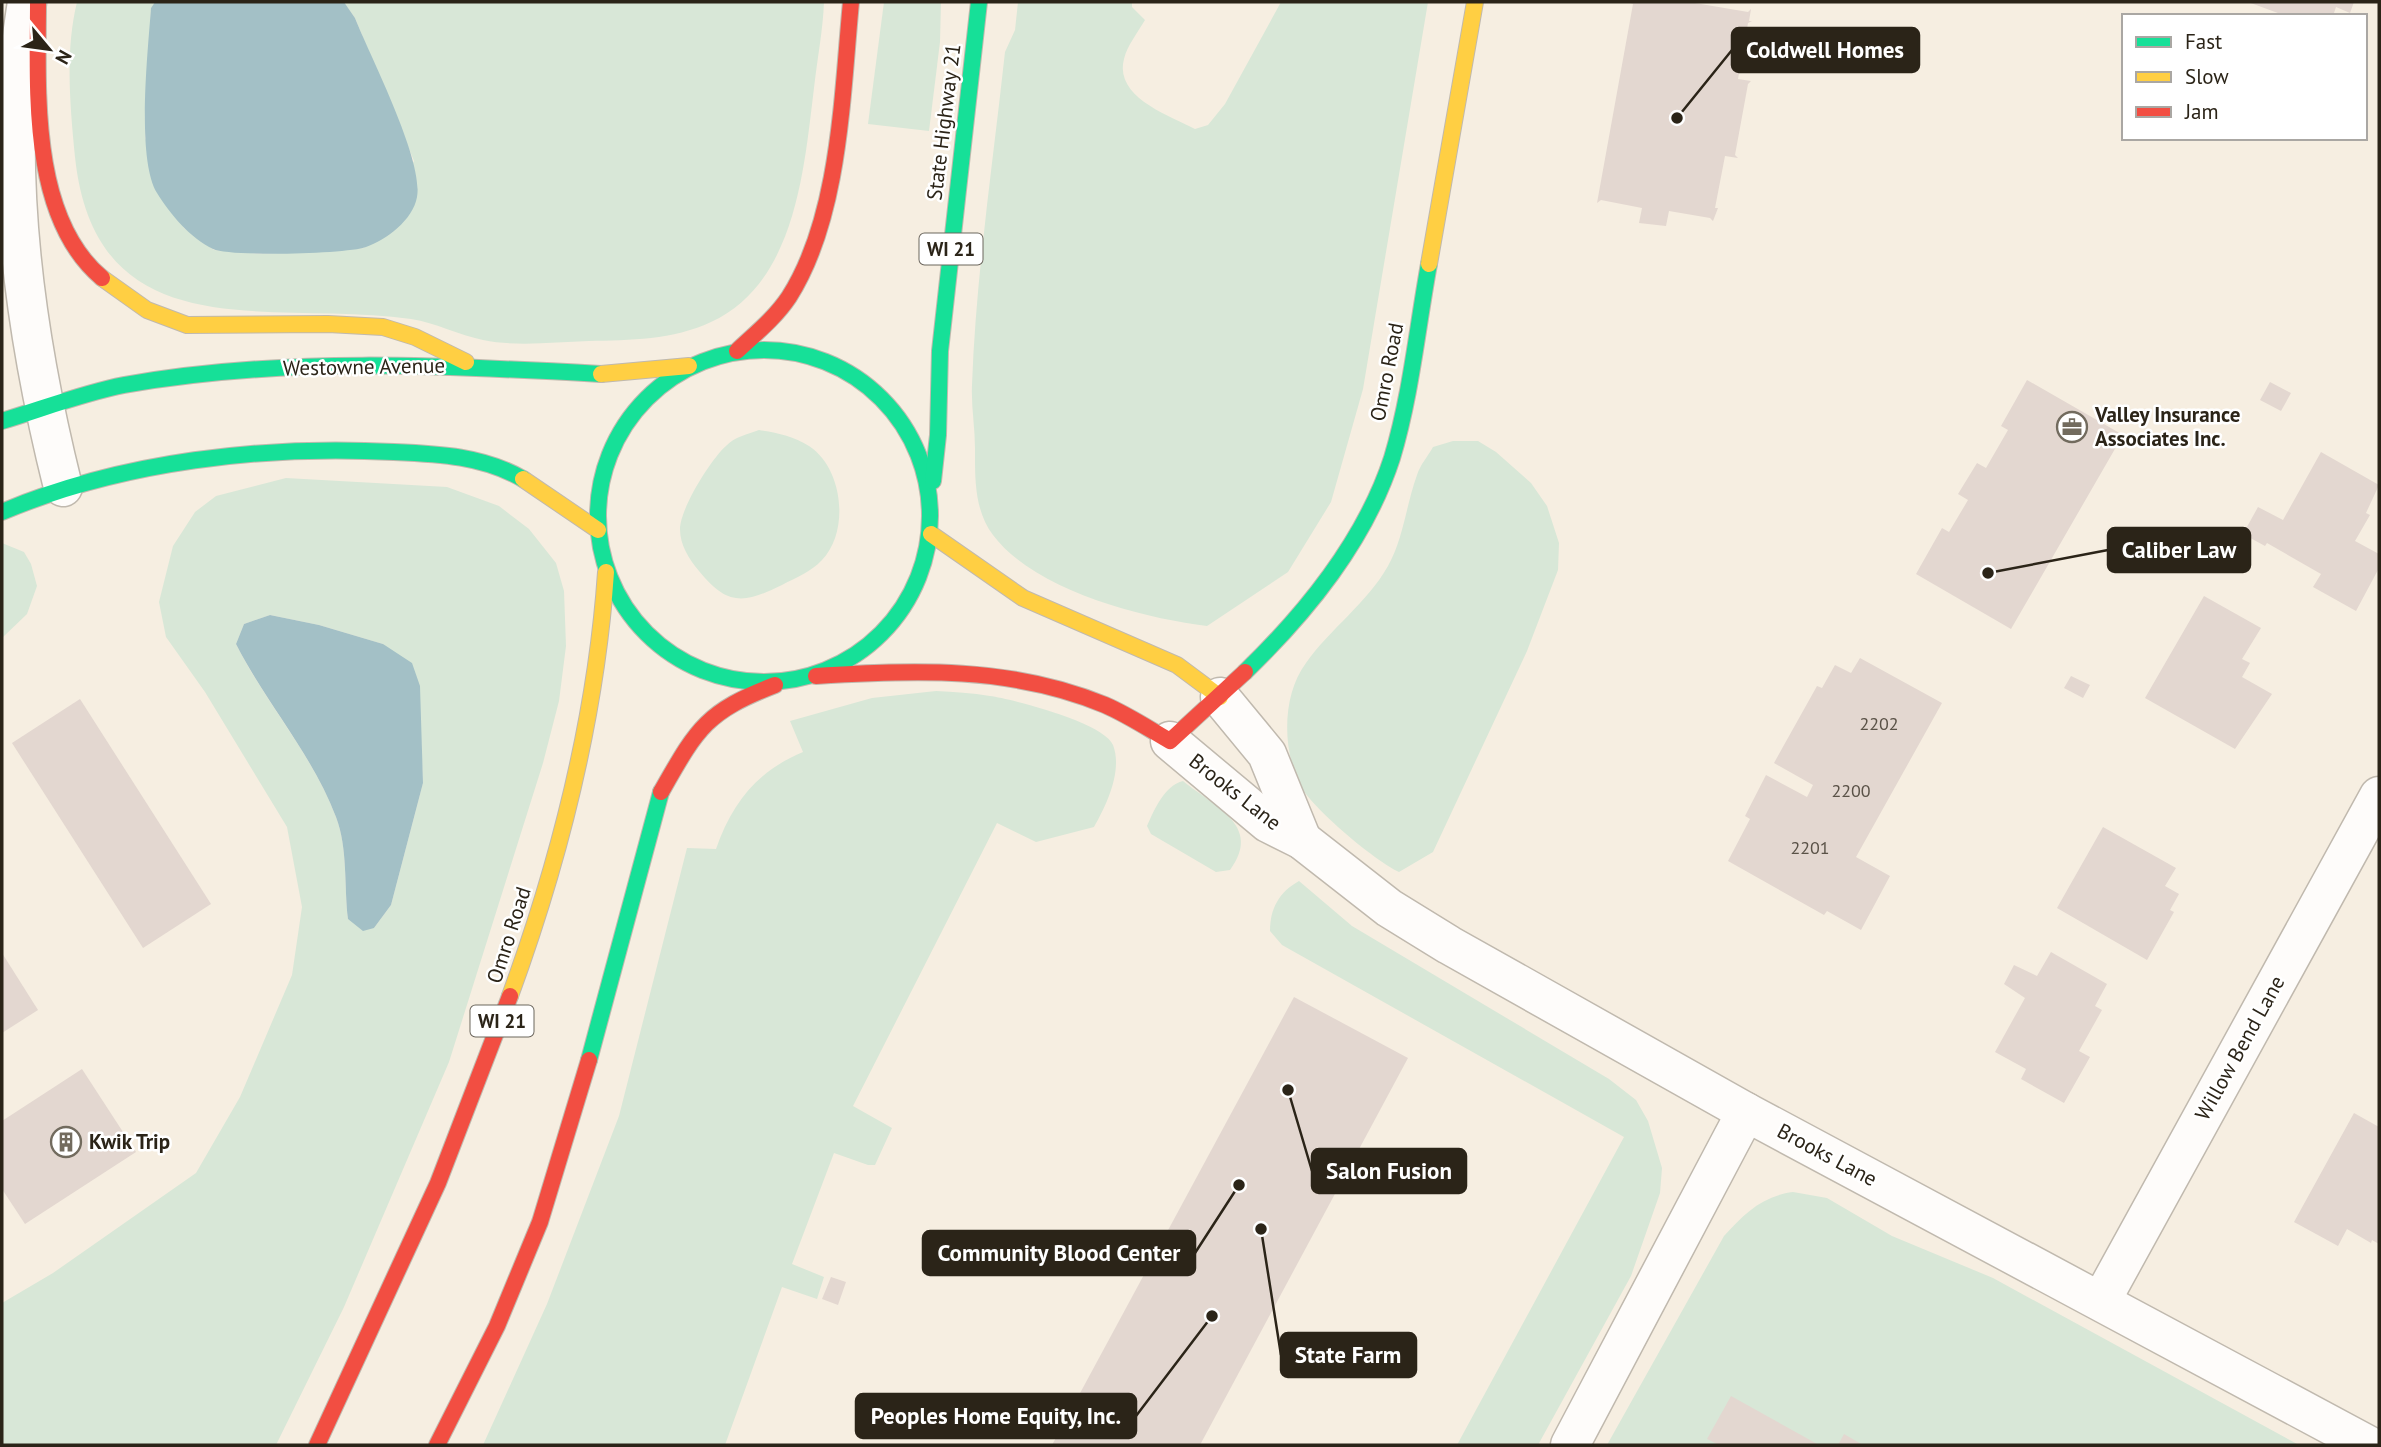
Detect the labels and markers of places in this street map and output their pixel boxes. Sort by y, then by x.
callout: Coldwell Homes [1732,28,1919,72]
place label: Valley Insurance Associates Inc. [2094,401,2240,452]
office icon: Valley Insurance Associates Inc. [2055,410,2089,444]
callout: Caliber Law [2108,528,2250,572]
building icon: Kwik Trip [49,1125,83,1159]
place label: Kwik Trip [89,1128,170,1155]
callout: Salon Fusion [1312,1149,1466,1193]
callout: Community Blood Center [923,1231,1195,1275]
callout: State Farm [1281,1333,1416,1377]
callout: Peoples Home Equity, Inc. [856,1394,1136,1438]

